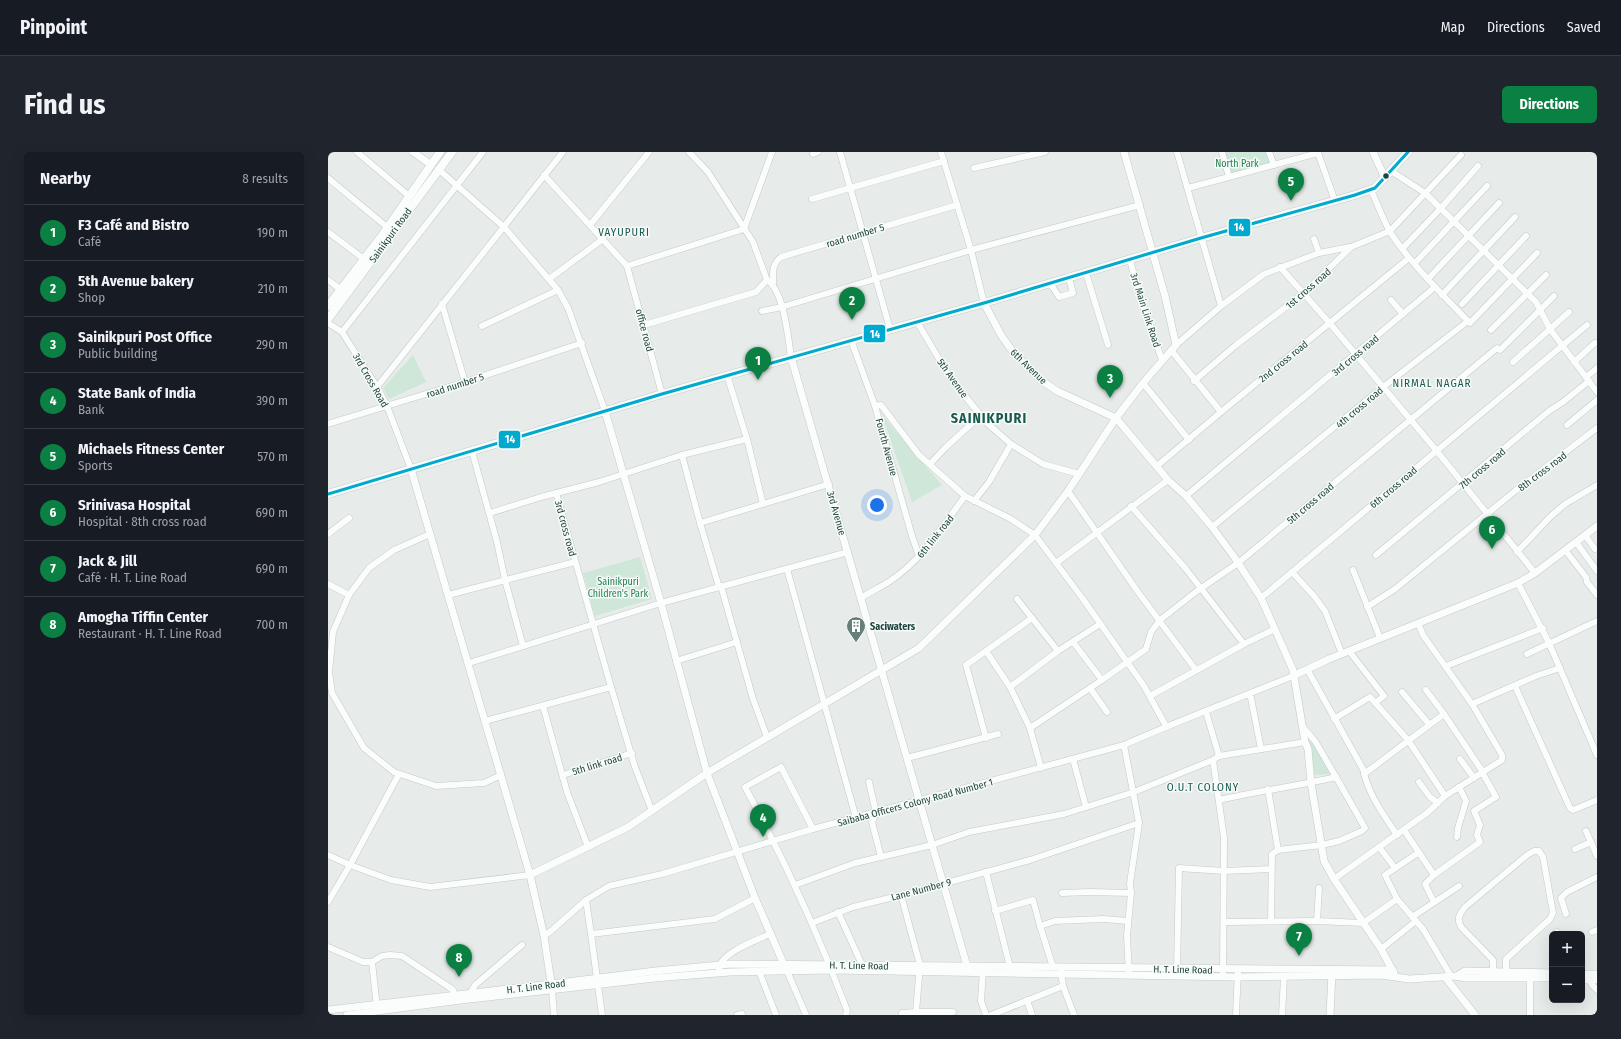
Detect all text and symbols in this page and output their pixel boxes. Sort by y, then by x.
text: Pinpoint [20,16,87,39]
text: Map [1441,19,1465,36]
text: Directions [1487,19,1545,36]
text: Saved [1567,19,1601,36]
button: Directions [1502,86,1597,123]
text: Find us [24,88,106,121]
park label: North Park [1215,158,1259,170]
text: Nearby [40,168,91,189]
pin: 5 [1278,168,1304,201]
text: 8 results [242,171,288,186]
unlabelled marker [1381,171,1391,181]
street label: Sainikpuri Road [367,206,415,265]
text: F3 Café and Bistro [78,216,189,234]
line badge: 14 [1228,218,1251,237]
street label: road number 5 [825,221,886,250]
text: 14 [1234,221,1244,234]
text: 1 [50,225,56,240]
text: 190 m [257,225,288,240]
district label: VAYUPURI [598,226,650,239]
text: Café [78,234,101,249]
street label: 1st cross road [1284,266,1334,312]
text: 5th Avenue bakery [78,272,194,290]
street label: 3rd Main Link Road [1127,272,1163,349]
text: 2 [50,281,56,296]
text: 210 m [258,281,288,296]
pin: 2 [839,287,865,320]
text: Shop [78,290,105,305]
street label: office road [633,308,655,353]
line badge: 14 [863,324,886,343]
text: Sainikpuri Post Office [78,328,212,346]
text: 14 [870,328,880,341]
street label: 3rd cross road [1330,333,1382,379]
text: 3 [50,337,56,352]
text: 290 m [256,337,288,352]
street label: 2nd cross road [1257,338,1311,385]
text: Public building [78,346,157,361]
street label: 6th Avenue [1008,346,1049,387]
pin: 1 [745,347,771,380]
street label: 3rd Cross Road [350,351,390,410]
street label: 5th Avenue [934,357,970,401]
pin: 3 [1097,365,1123,398]
street label: road number 5 [425,371,486,401]
district label: NIRMAL NAGAR [1392,377,1472,390]
text: State Bank of India [78,384,196,402]
street label: 4th cross road [1334,385,1386,431]
text: 4 [50,393,56,408]
text: 390 m [256,393,288,408]
text: Bank [78,402,104,417]
district label: SAINIKPURI [951,410,1027,427]
street label: Fourth Avenue [873,417,899,477]
line badge: 14 [498,430,521,449]
text: 14 [505,433,515,446]
text: Michaels Fitness Center [78,440,224,458]
street label: 7th cross road [1457,446,1508,492]
text: 5 [50,449,56,464]
text: 570 m [257,449,288,464]
street label: 8th cross road [1516,450,1569,494]
text: Sports [78,458,113,473]
street label: 6th cross road [1368,465,1420,511]
street label: 5th cross road [1285,481,1337,527]
street label: 3rd Avenue [824,490,848,537]
your location [867,495,887,515]
text: Srinivasa Hospital [78,496,190,514]
street label: 3rd cross road [552,499,578,558]
text: 6 [50,505,56,520]
text: 690 m [256,505,288,520]
street label: 6th link road [915,513,957,561]
text: Hospital · 8th cross road [78,514,207,529]
pin: 6 [1479,516,1505,549]
text: Jack & Jill [78,552,137,570]
text: 7 [50,561,56,576]
text: 690 m [256,561,288,576]
text: Café · H. T. Line Road [78,570,187,585]
park label: Sainikpuri Children's Park [588,576,649,600]
text: Amogha Tiffin Center [78,608,208,626]
building icon: Saciwaters [845,615,867,643]
text: 8 [50,617,56,632]
text: 700 m [256,617,288,632]
place label: Saciwaters [870,621,916,633]
text: Restaurant · H. T. Line Road [78,626,222,641]
street label: 5th link road [571,752,624,778]
street label: Saibaba Officers Colony Road Number 1 [836,776,994,830]
district label: O.U.T COLONY [1167,781,1239,794]
pin: 4 [750,804,776,837]
street label: Lane Number 9 [890,876,953,904]
pin: 7 [1286,923,1312,956]
map controls [1549,931,1585,1003]
button: + [1549,931,1585,967]
pin: 8 [446,944,472,977]
street label: H. T. Line Road [829,959,889,973]
street label: H. T. Line Road [1153,963,1213,977]
button: − [1549,967,1585,1003]
street label: H. T. Line Road [506,977,566,997]

